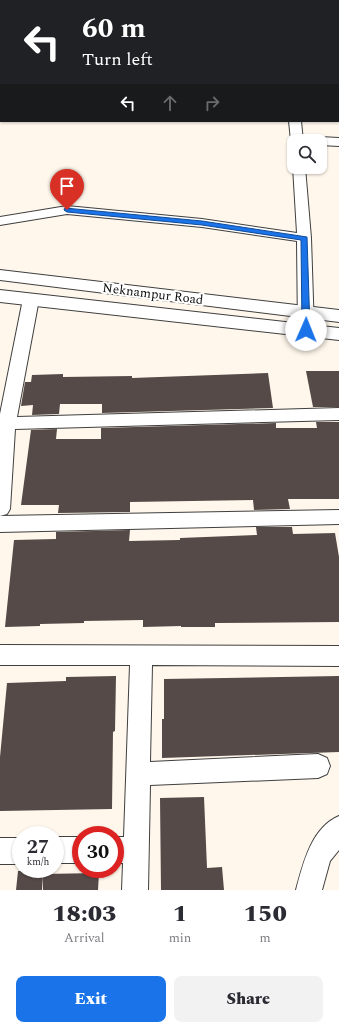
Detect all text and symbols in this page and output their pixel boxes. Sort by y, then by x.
text: 60 m [82,7,146,50]
icon: left [16,16,68,68]
text: Turn left [82,46,153,73]
icon: left [117,92,139,114]
icon: ahead [159,92,181,114]
icon: right [201,92,223,114]
map controls [287,134,327,174]
button: search [287,134,327,174]
pin [50,169,84,210]
icon: arrive [56,175,78,197]
street label: Neknampur Road [101,278,204,310]
position arrow [285,309,327,351]
speed limit sign: 30 [72,826,124,878]
text: 27 [27,832,49,862]
text: km/h [27,854,49,870]
text: 18:03 [52,896,117,932]
text: 1 [173,896,187,932]
text: 150 [244,896,287,932]
text: Arrival [64,928,105,948]
text: min [169,928,191,948]
text: m [260,928,271,948]
button: Exit [16,976,166,1022]
button: Share [174,976,323,1022]

